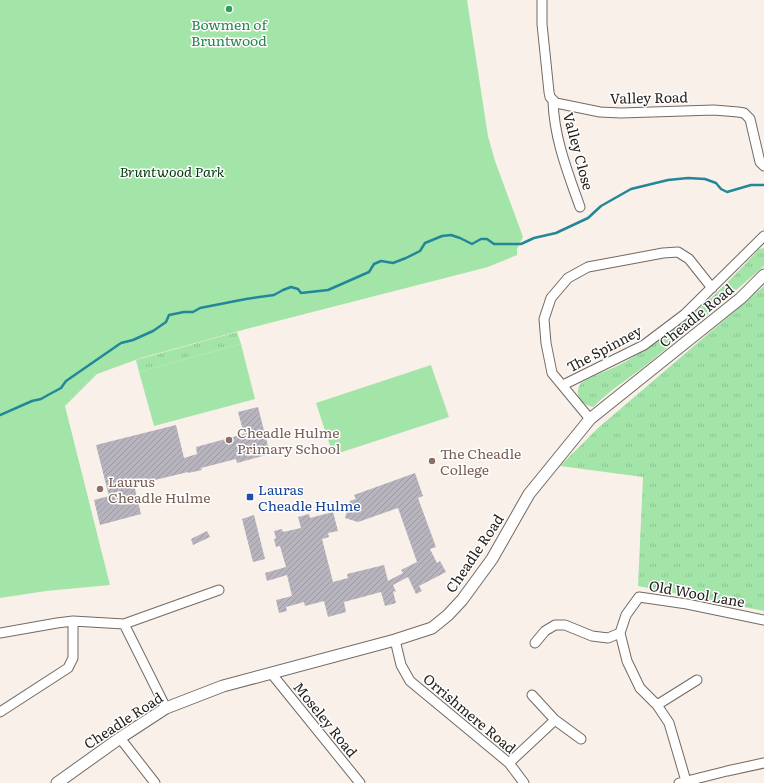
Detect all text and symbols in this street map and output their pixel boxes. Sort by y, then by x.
marker: Bowmen of Bruntwood [224,4,234,14]
place label: Bowmen of Bruntwood [191,14,268,50]
street label: Valley Road [610,86,689,108]
street label: Valley Close [559,110,599,192]
park label: Bruntwood Park [119,161,225,181]
street label: Cheadle Road [654,278,738,351]
street label: The Spinney [563,319,646,376]
place label: Cheadle Hulme Primary School [237,422,341,458]
marker: Cheadle Hulme Primary School [224,435,234,445]
place label: The Cheadle College [440,443,521,479]
marker: The Cheadle College [427,456,437,466]
place label: Laurus Cheadle Hulme [108,471,210,507]
place label: Lauras Cheadle Hulme [258,479,360,515]
marker: Laurus Cheadle Hulme [95,484,105,494]
marker: Lauras Cheadle Hulme [245,492,255,502]
street label: Cheadle Road [440,509,508,596]
street label: Old Wool Lane [648,575,746,611]
street label: Orrishmere Road [419,668,521,758]
street label: Moseley Road [289,677,363,761]
street label: Cheadle Road [80,687,167,753]

